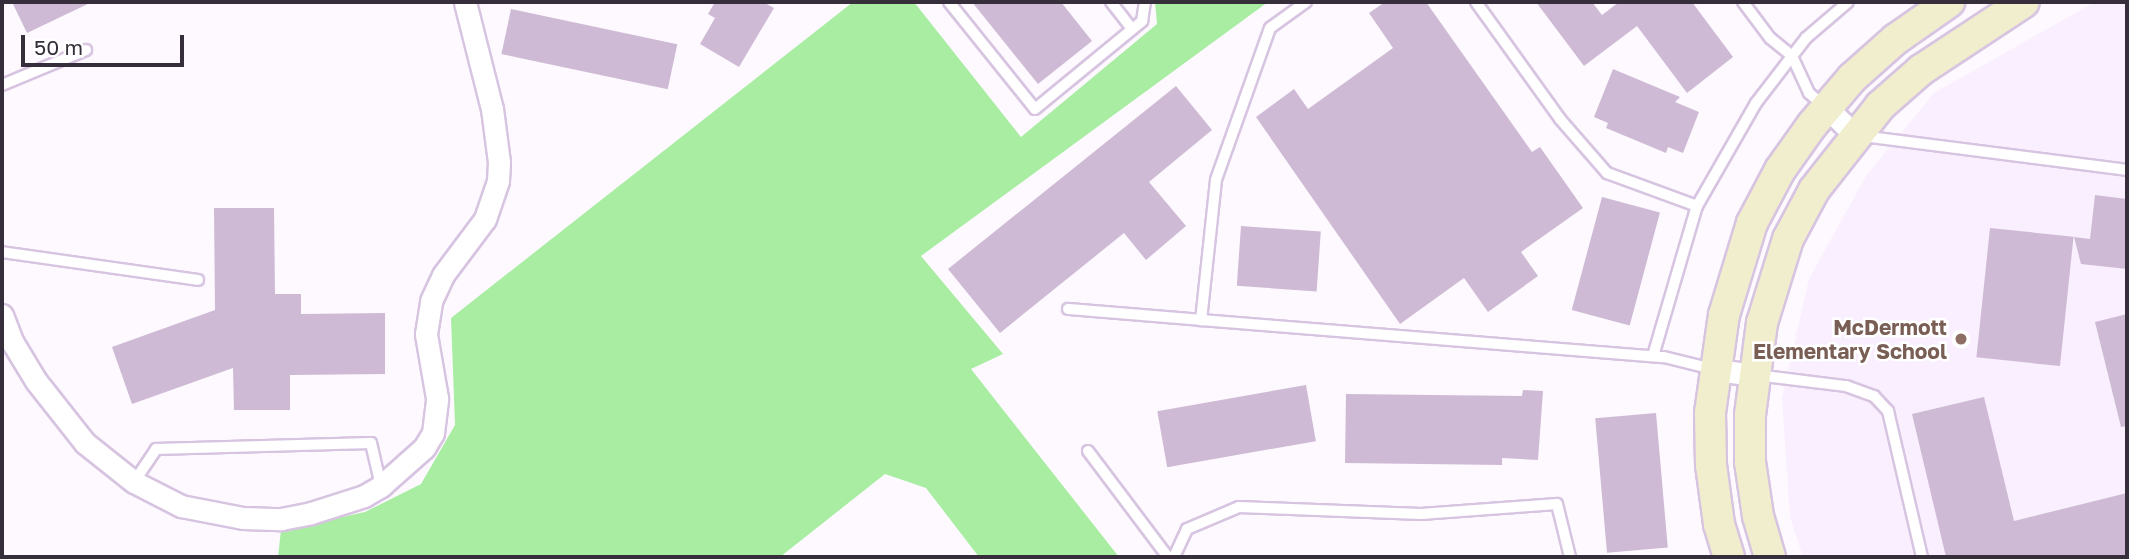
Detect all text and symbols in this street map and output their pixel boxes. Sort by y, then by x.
scale bar [24,21,187,65]
text: 50 m [34,34,83,60]
place label: McDermott Elementary School [1753,314,1947,364]
marker: McDermott Elementary School [1953,331,1969,347]

